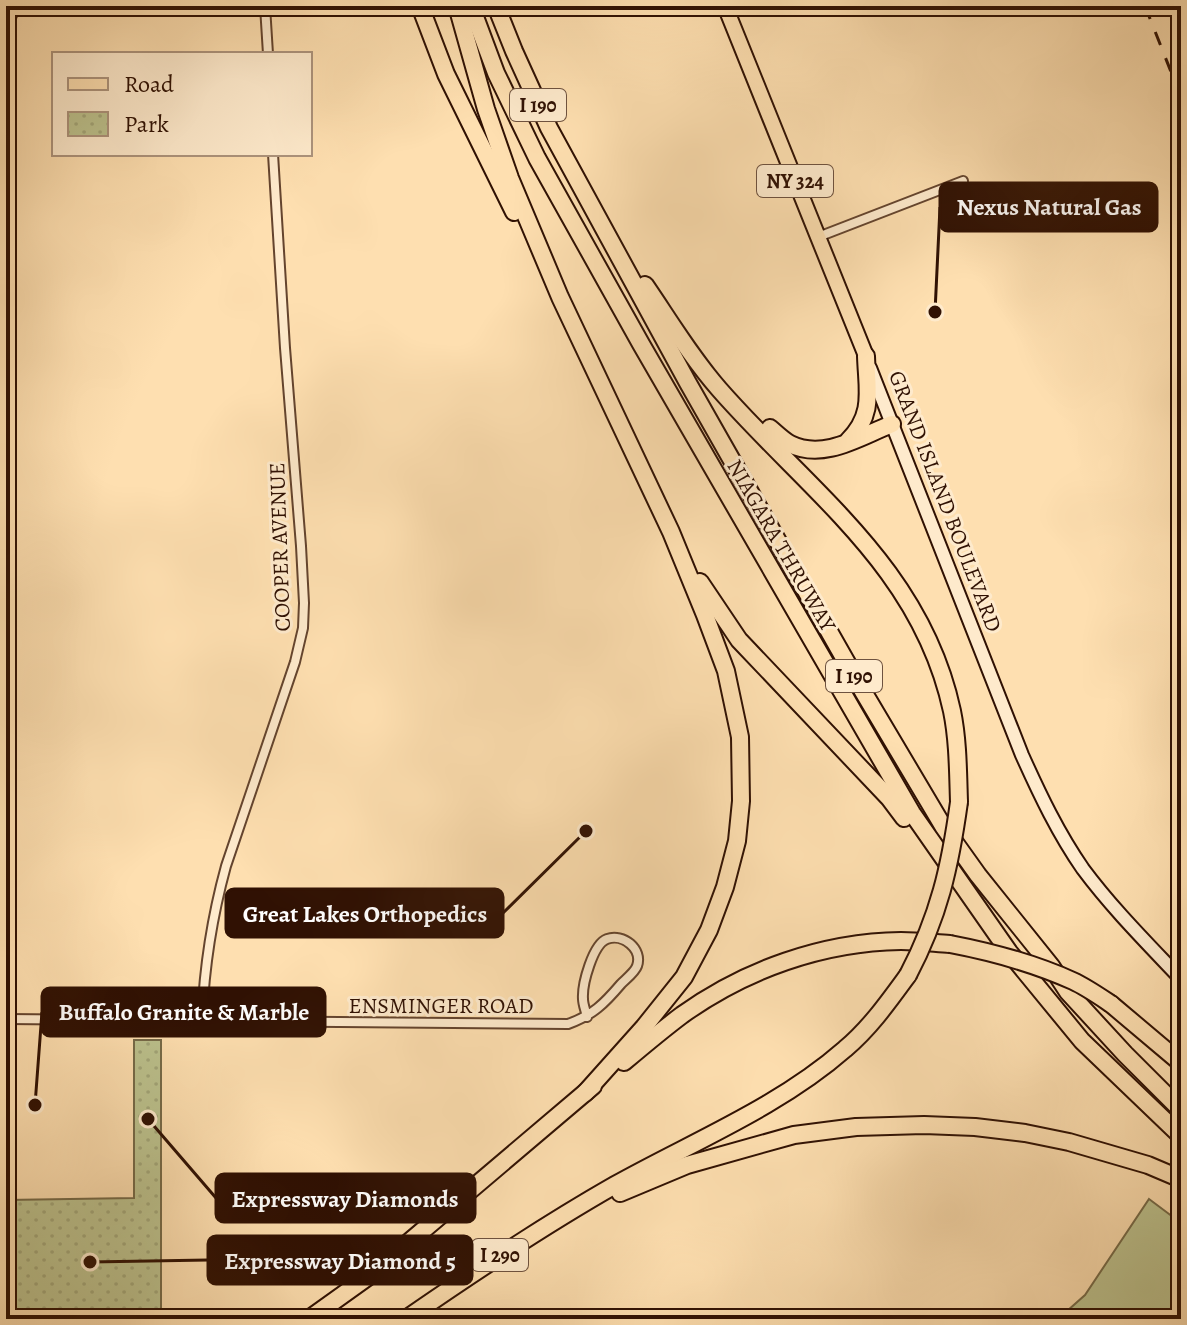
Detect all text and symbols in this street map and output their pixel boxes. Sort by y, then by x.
legend [52,52,312,156]
text: Road [124,68,174,100]
road number: I 190 [510,89,566,121]
text: Park [124,108,169,140]
road number: NY 324 [757,165,833,197]
callout: Nexus Natural Gas [940,183,1157,231]
text: Nexus Natural Gas [956,191,1142,223]
street label: GRAND ISLAND BOULEVARD [881,366,1009,636]
street label: NIAGARA THRUWAY [720,454,843,638]
street label: COOPER AVENUE [262,462,298,632]
road number: I 190 [826,660,882,692]
callout: Great Lakes Orthopedics [226,889,503,937]
text: Great Lakes Orthopedics [243,898,487,930]
callout: Buffalo Granite & Marble [42,988,325,1036]
street label: ENSMINGER ROAD [349,991,533,1021]
text: Buffalo Granite & Marble [59,996,309,1028]
callout: Expressway Diamonds [216,1174,475,1222]
text: Expressway Diamonds [231,1183,459,1215]
callout: Expressway Diamond 5 [208,1236,472,1284]
road number: I 290 [472,1239,528,1271]
text: Expressway Diamond 5 [224,1245,456,1277]

